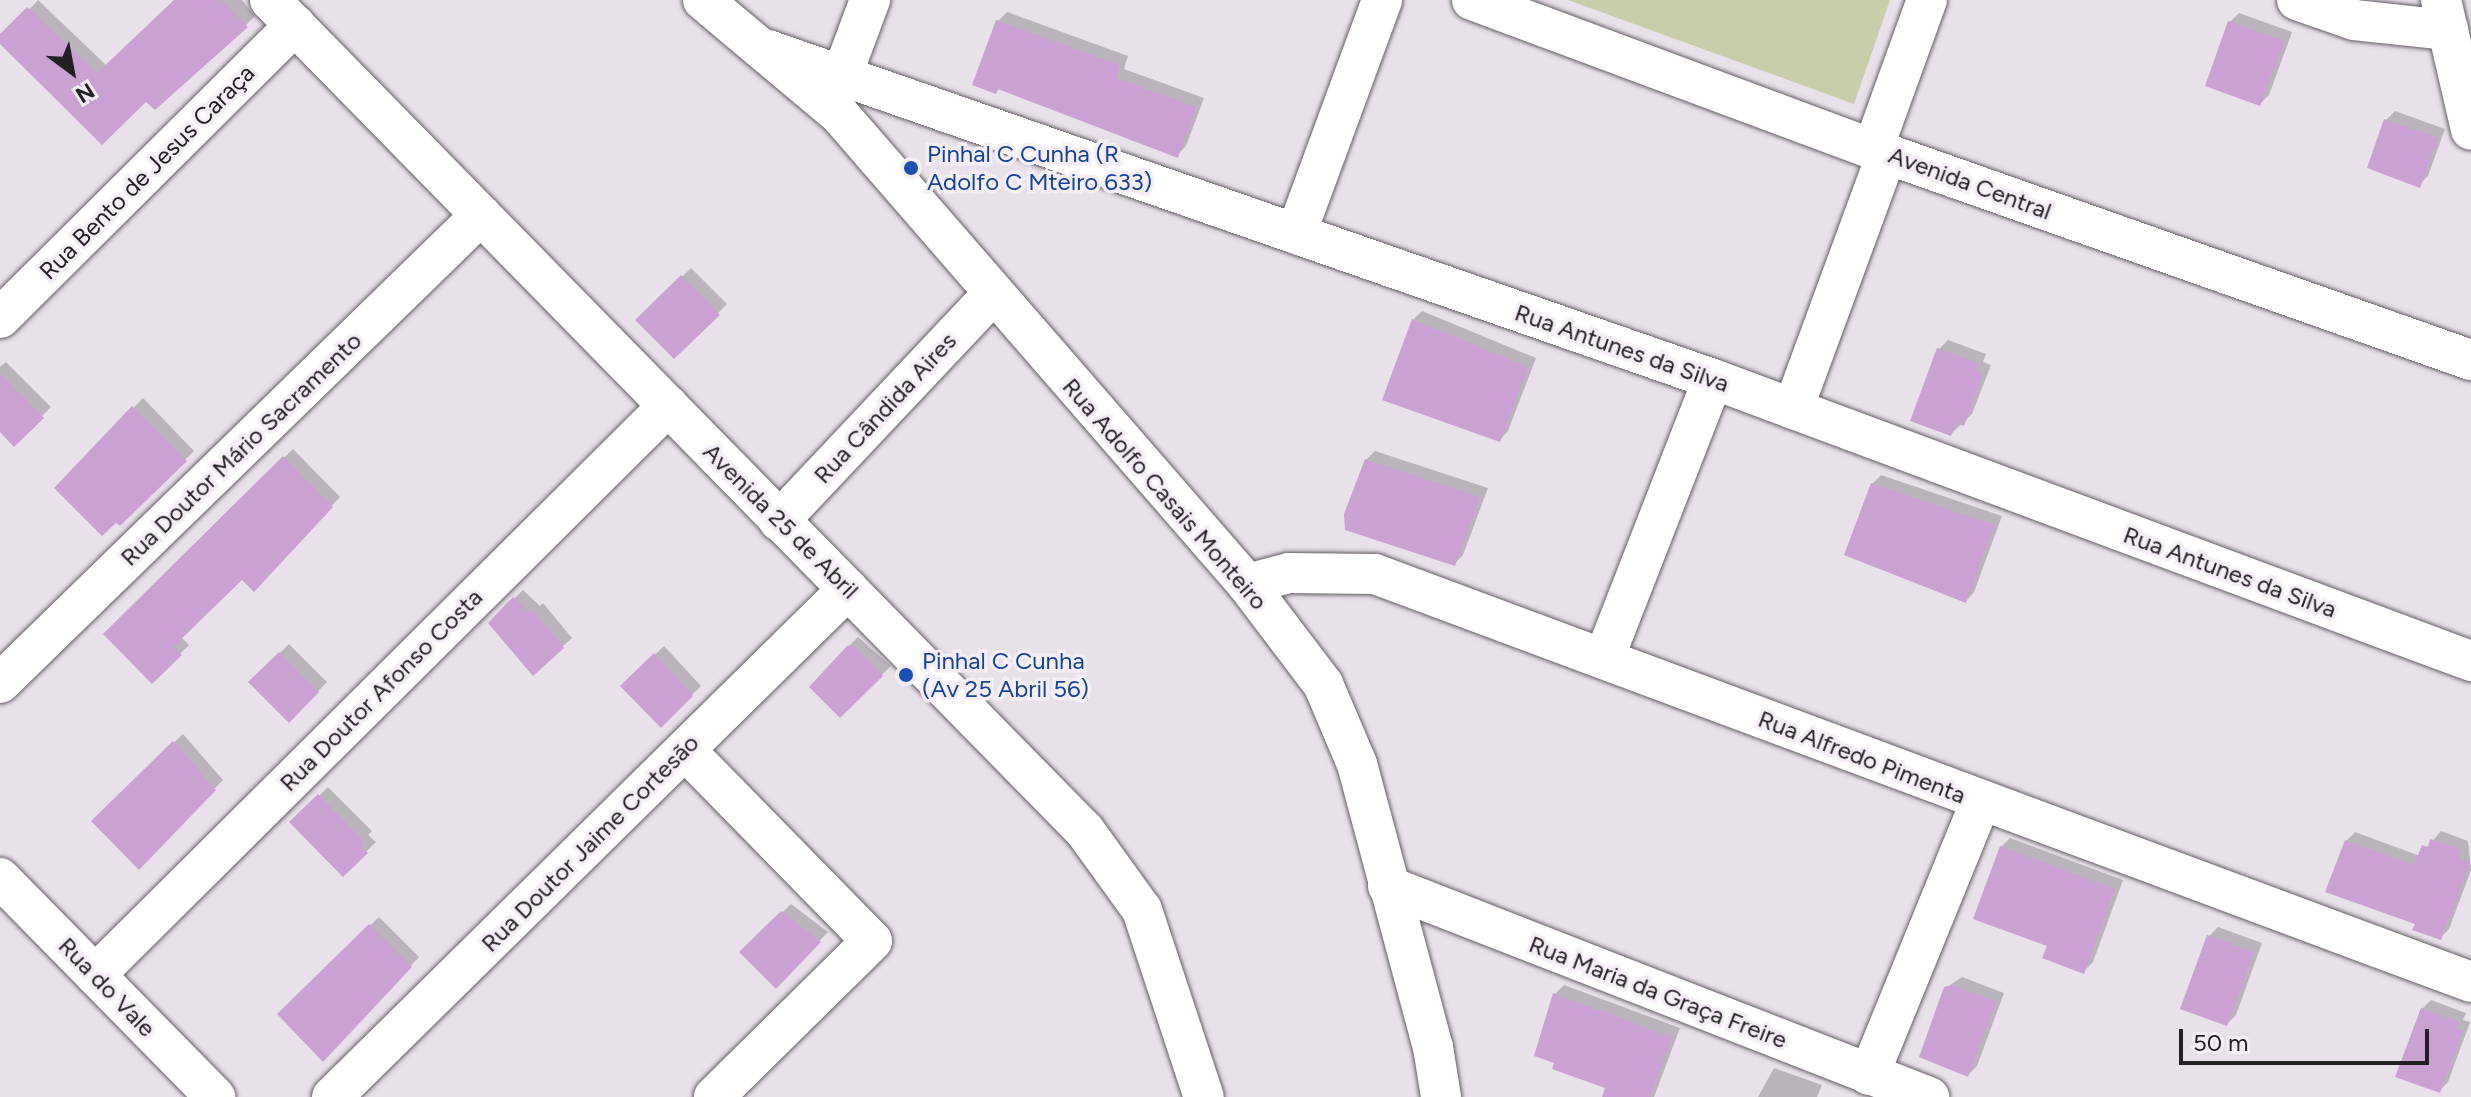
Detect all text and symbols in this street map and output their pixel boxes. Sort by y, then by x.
north arrow [32,32,112,112]
street label: Rua Bento de Jesus Caraça [34,59,260,285]
text: N [71,77,99,109]
place label: Pinhal C Cunha (R Adolfo C Mteiro 633) [927,140,1152,196]
street label: Avenida Central [1885,140,2055,226]
marker: Pinhal C Cunha (R Adolfo C Mteiro 633) [902,159,920,177]
street label: Rua Antunes da Silva [1511,298,1733,398]
street label: Rua Doutor Mário Sacramento [115,326,367,572]
street label: Rua Cândida Aires [808,327,962,489]
street label: Rua Adolfo Casais Monteiro [1057,372,1273,616]
street label: Avenida 25 de Abril [697,437,865,605]
street label: Rua Antunes da Silva [2120,520,2340,624]
street label: Rua Doutor Afonso Costa [274,583,488,797]
place label: Pinhal C Cunha (Av 25 Abril 56) [922,647,1089,703]
marker: Pinhal C Cunha (Av 25 Abril 56) [897,666,915,684]
street label: Rua Alfredo Pimenta [1754,704,1970,810]
street label: Rua Doutor Jaime Cortesão [475,728,705,958]
street label: Rua Maria da Graça Freire [1525,930,1791,1054]
street label: Rua do Vale [53,931,161,1043]
scale bar [2183,1013,2433,1063]
text: 50 m [2193,1028,2249,1057]

